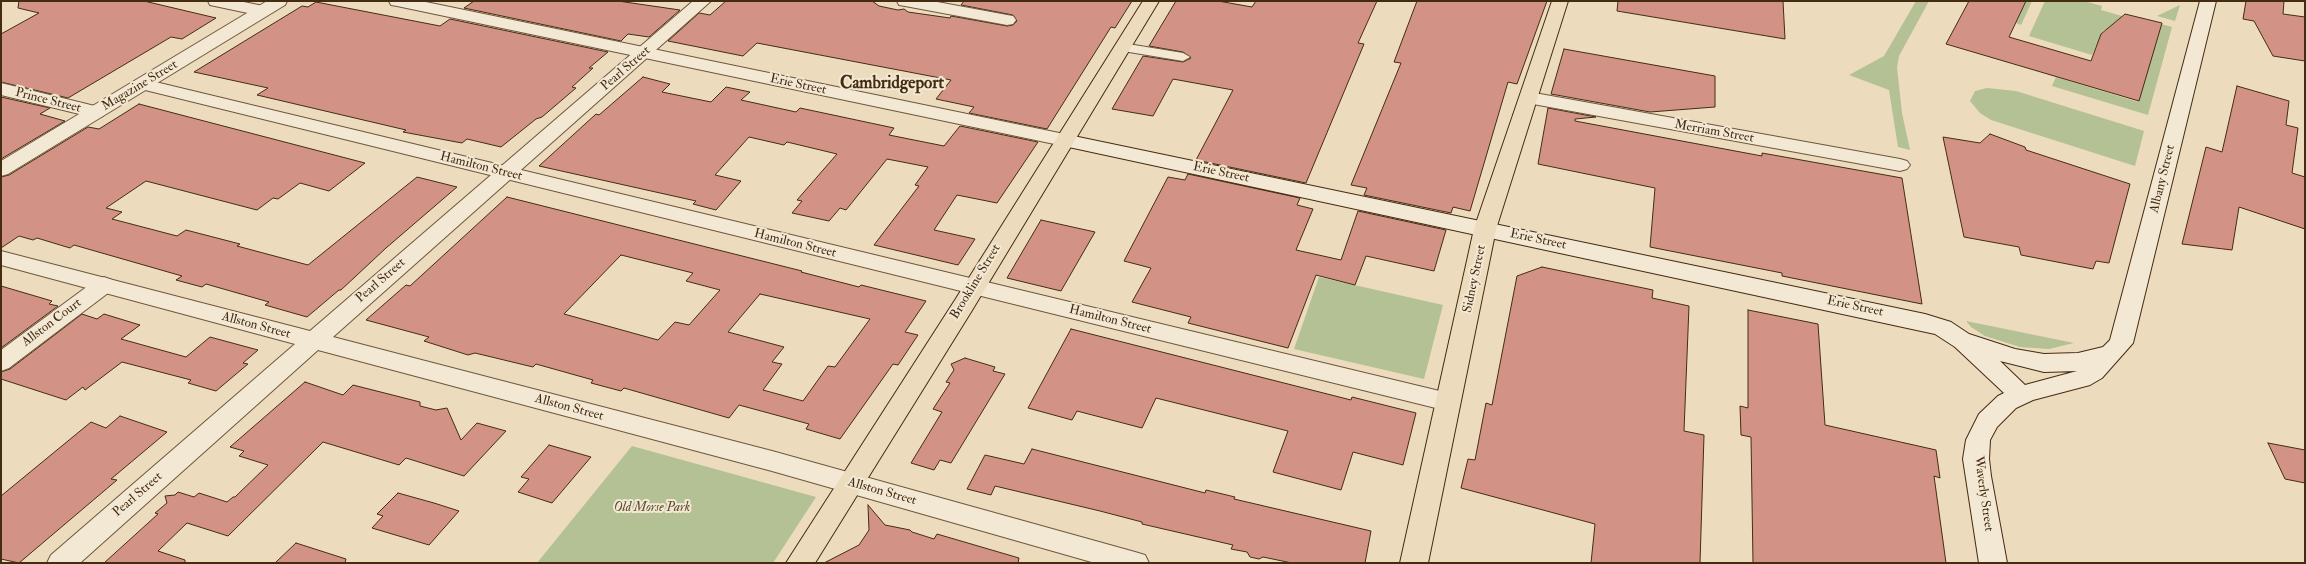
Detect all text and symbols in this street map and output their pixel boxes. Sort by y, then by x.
street label: Pearl Street [598,43,654,95]
street label: Magazine Street [99,57,181,115]
street label: Erie Street [768,71,828,99]
district label: Cambridgeport [840,74,944,94]
street label: Prince Street [14,85,82,117]
street label: Merriam Street [1673,117,1755,147]
street label: Albany Street [2147,143,2179,215]
street label: Hamilton Street [438,149,524,185]
street label: Erie Street [1191,159,1251,187]
street label: Hamilton Street [752,226,838,262]
street label: Erie Street [1508,226,1568,254]
street label: Brookline Street [947,242,1005,322]
street label: Sidney Street [1460,244,1490,314]
street label: Pearl Street [353,255,409,307]
street label: Erie Street [1825,293,1885,321]
street label: Allston Court [19,295,85,351]
street label: Hamilton Street [1067,302,1153,338]
street label: Allston Street [220,309,292,343]
street label: Allston Street [533,391,605,425]
street label: Waverly Street [1970,455,1996,533]
street label: Pearl Street [110,469,166,521]
street label: Allston Street [846,475,918,509]
park label: Old Morse Park [614,500,690,516]

